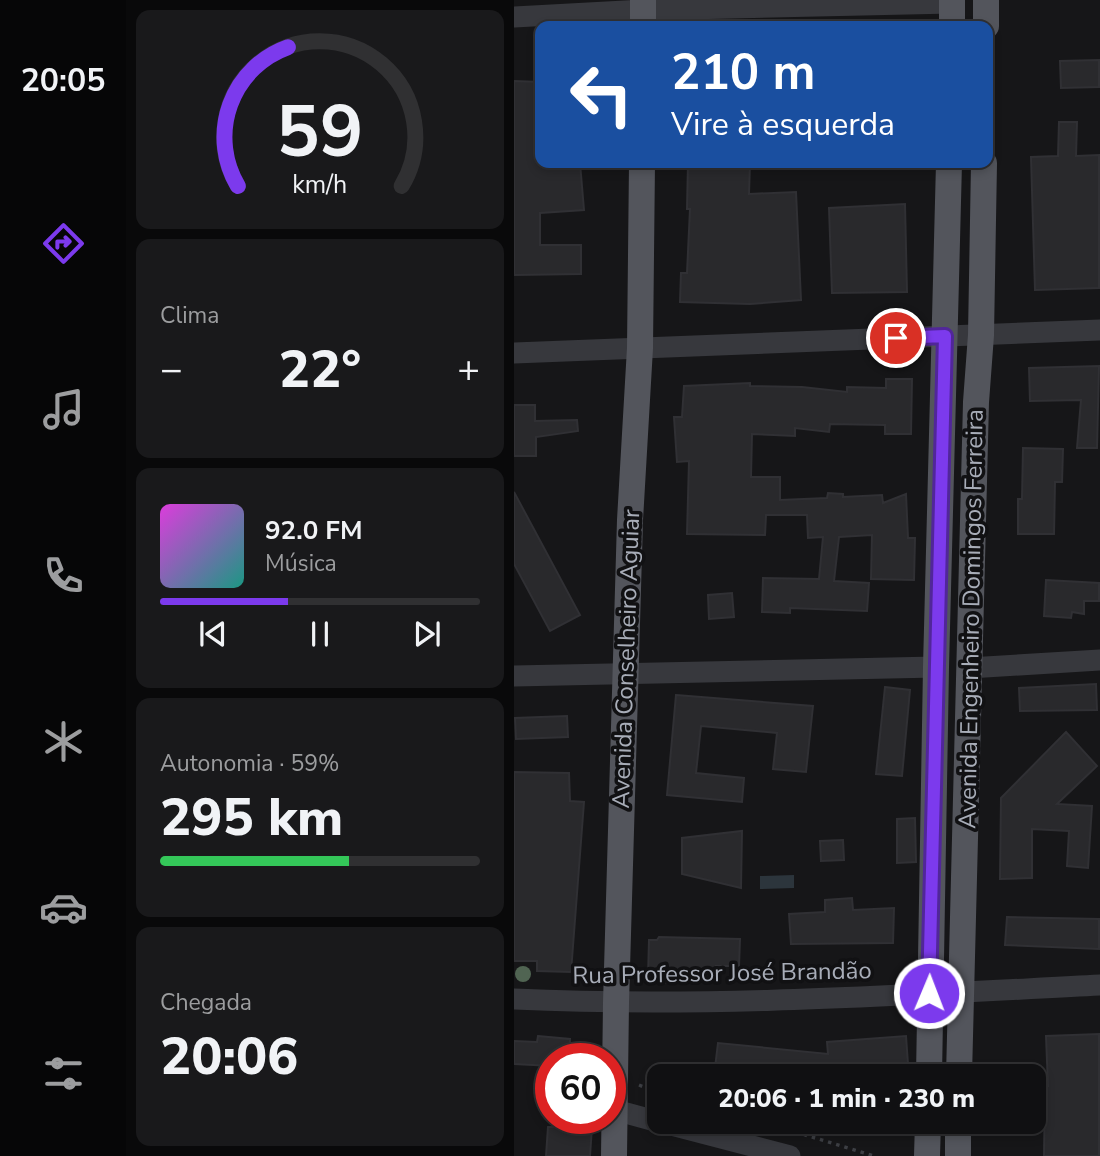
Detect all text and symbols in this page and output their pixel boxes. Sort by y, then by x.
text: 210 m [671,39,815,106]
icon: left [556,49,647,140]
text: 20:05 [21,59,105,102]
text: 59 [276,82,364,182]
text: Vire à esquerda [671,103,895,146]
text: km/h [292,167,348,201]
icon: directions [39,219,88,268]
text: Clima [160,300,220,331]
pin [866,308,926,368]
icon: arrive [877,319,915,357]
text: 22° [279,334,361,405]
text: − [160,344,183,395]
text: + [457,344,480,395]
icon: music [39,385,88,434]
street label: Avenida Engenheiro Domingos Ferreira [951,409,991,829]
street label: Avenida Conselheiro Aguiar [605,508,647,809]
text: 92.0 FM [265,513,362,548]
text: Música [265,548,337,579]
icon: phone [39,551,88,600]
icon: previous [194,615,232,653]
icon: pause [301,615,339,653]
icon: next [408,615,446,653]
icon: climate [39,717,88,766]
text: Autonomia · 59% [160,748,340,779]
text: 295 km [160,782,343,853]
icon: car [39,883,88,932]
street label: Rua Professor José Brandão [572,954,872,992]
position arrow [892,956,966,1030]
text: Chegada [160,987,252,1018]
text: 20:06 [160,1021,298,1092]
speed limit sign: 60 [535,1043,626,1134]
icon: filters [39,1049,88,1098]
text: 20:06 · 1 min · 230 m [718,1081,975,1116]

